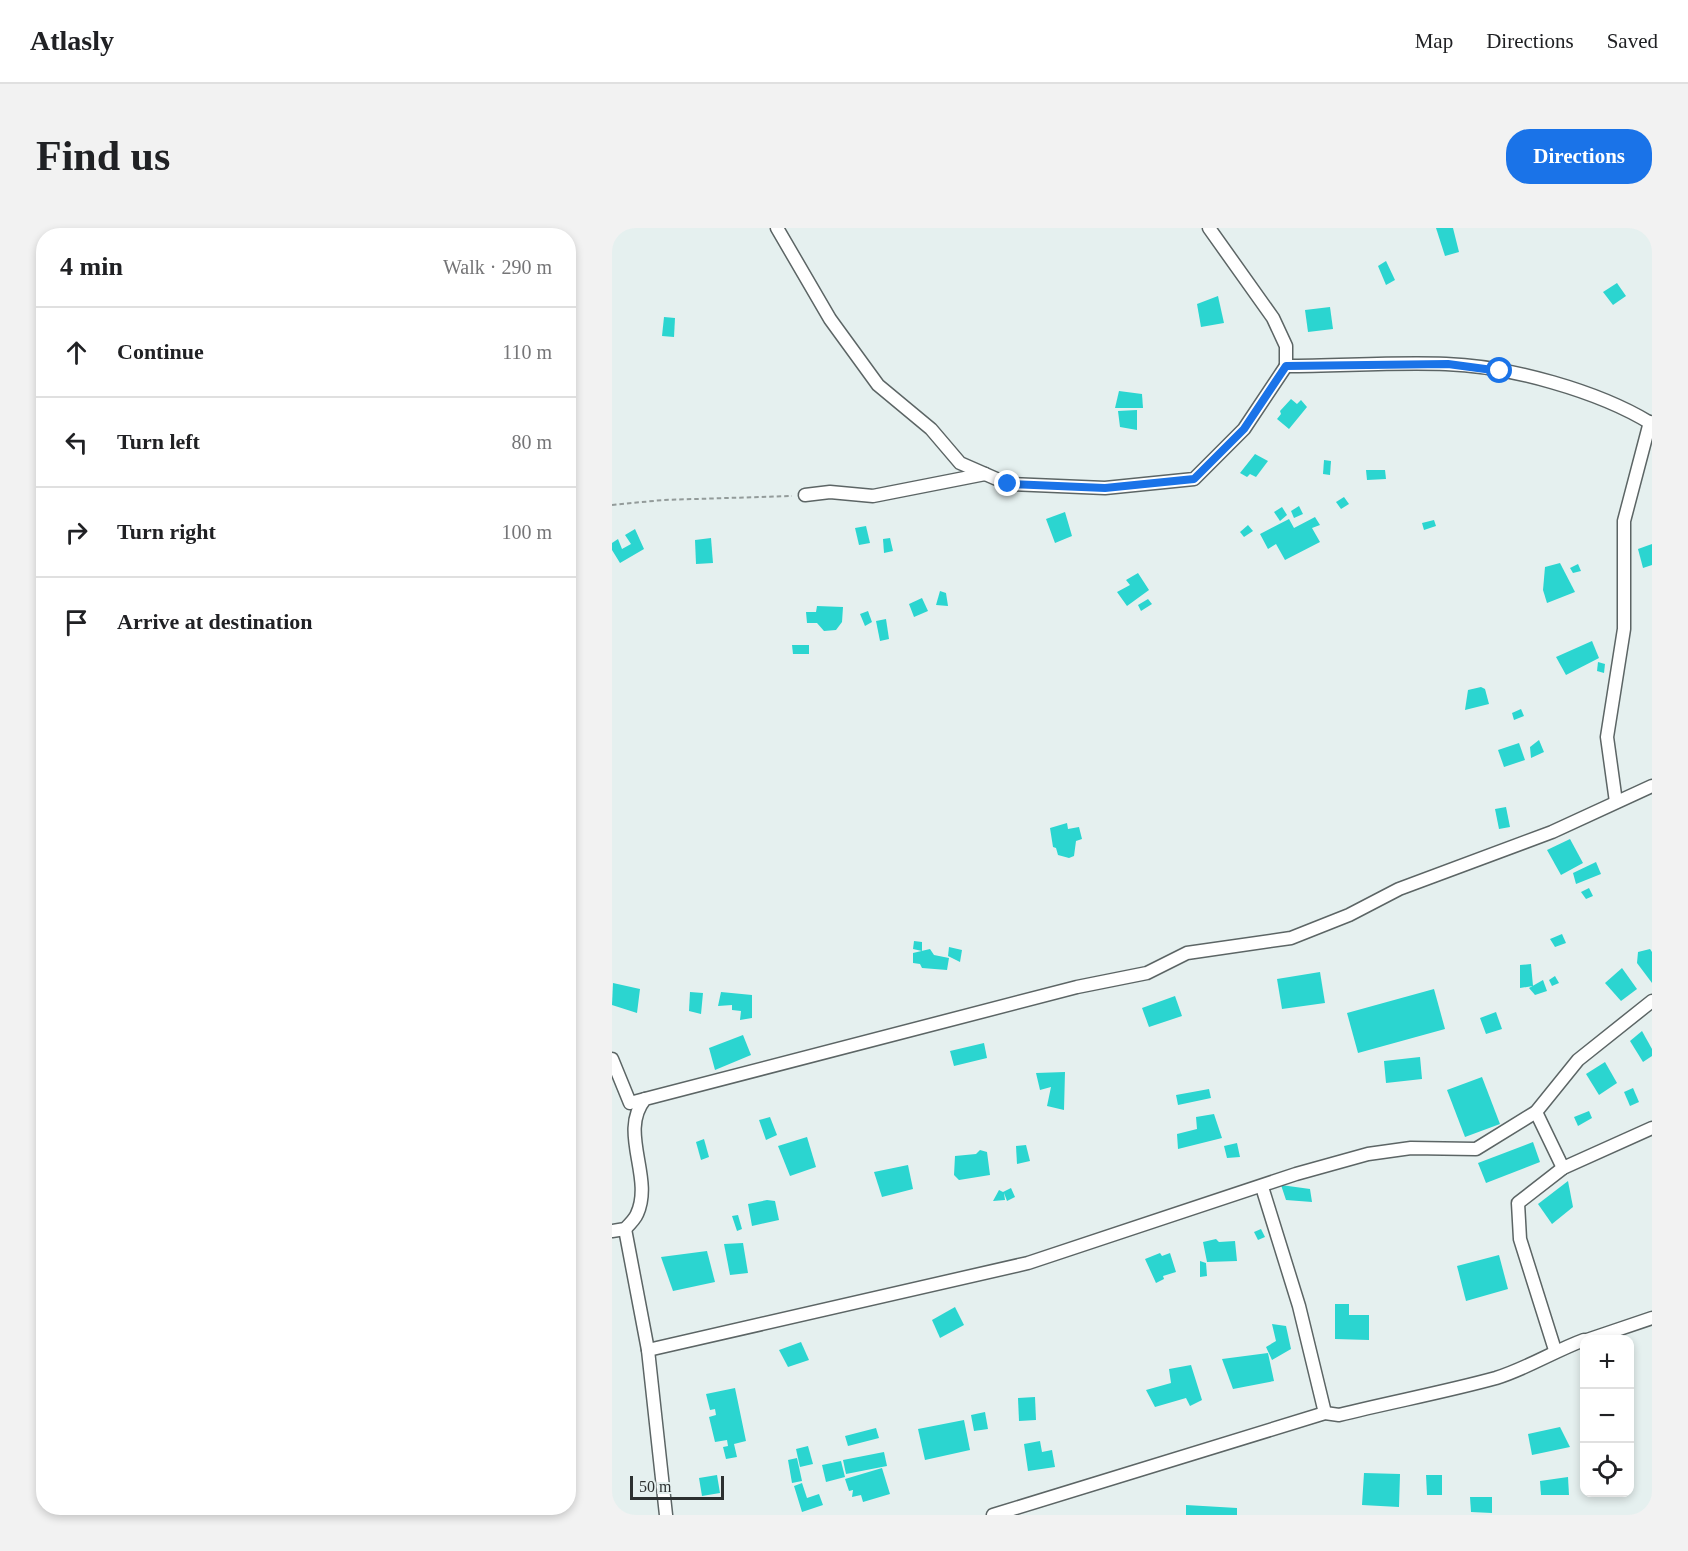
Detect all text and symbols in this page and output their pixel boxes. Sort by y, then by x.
text: Atlasly [30,25,114,56]
text: Map [1415,29,1453,53]
text: Directions [1486,29,1574,53]
text: Saved [1607,29,1658,53]
button: Directions [1506,129,1652,184]
text: Find us [36,133,170,179]
text: 4 min [60,252,123,281]
text: Walk · 290 m [443,256,552,278]
icon: ahead [60,336,93,369]
text: Continue [117,339,204,364]
text: 110 m [502,341,552,363]
route start [1486,357,1512,383]
icon: left [60,426,93,459]
text: Turn left [117,429,200,454]
text: 80 m [511,431,552,453]
route end [994,470,1020,496]
icon: right [60,516,93,549]
text: Turn right [117,519,216,544]
text: 100 m [501,521,552,543]
icon: arrive [60,606,93,639]
text: Arrive at destination [117,609,313,634]
map controls [1580,1335,1634,1497]
button: + [1580,1335,1634,1389]
button: − [1580,1389,1634,1443]
button: locate [1580,1443,1634,1497]
scale bar [630,1473,724,1500]
text: 50 m [639,1478,671,1495]

